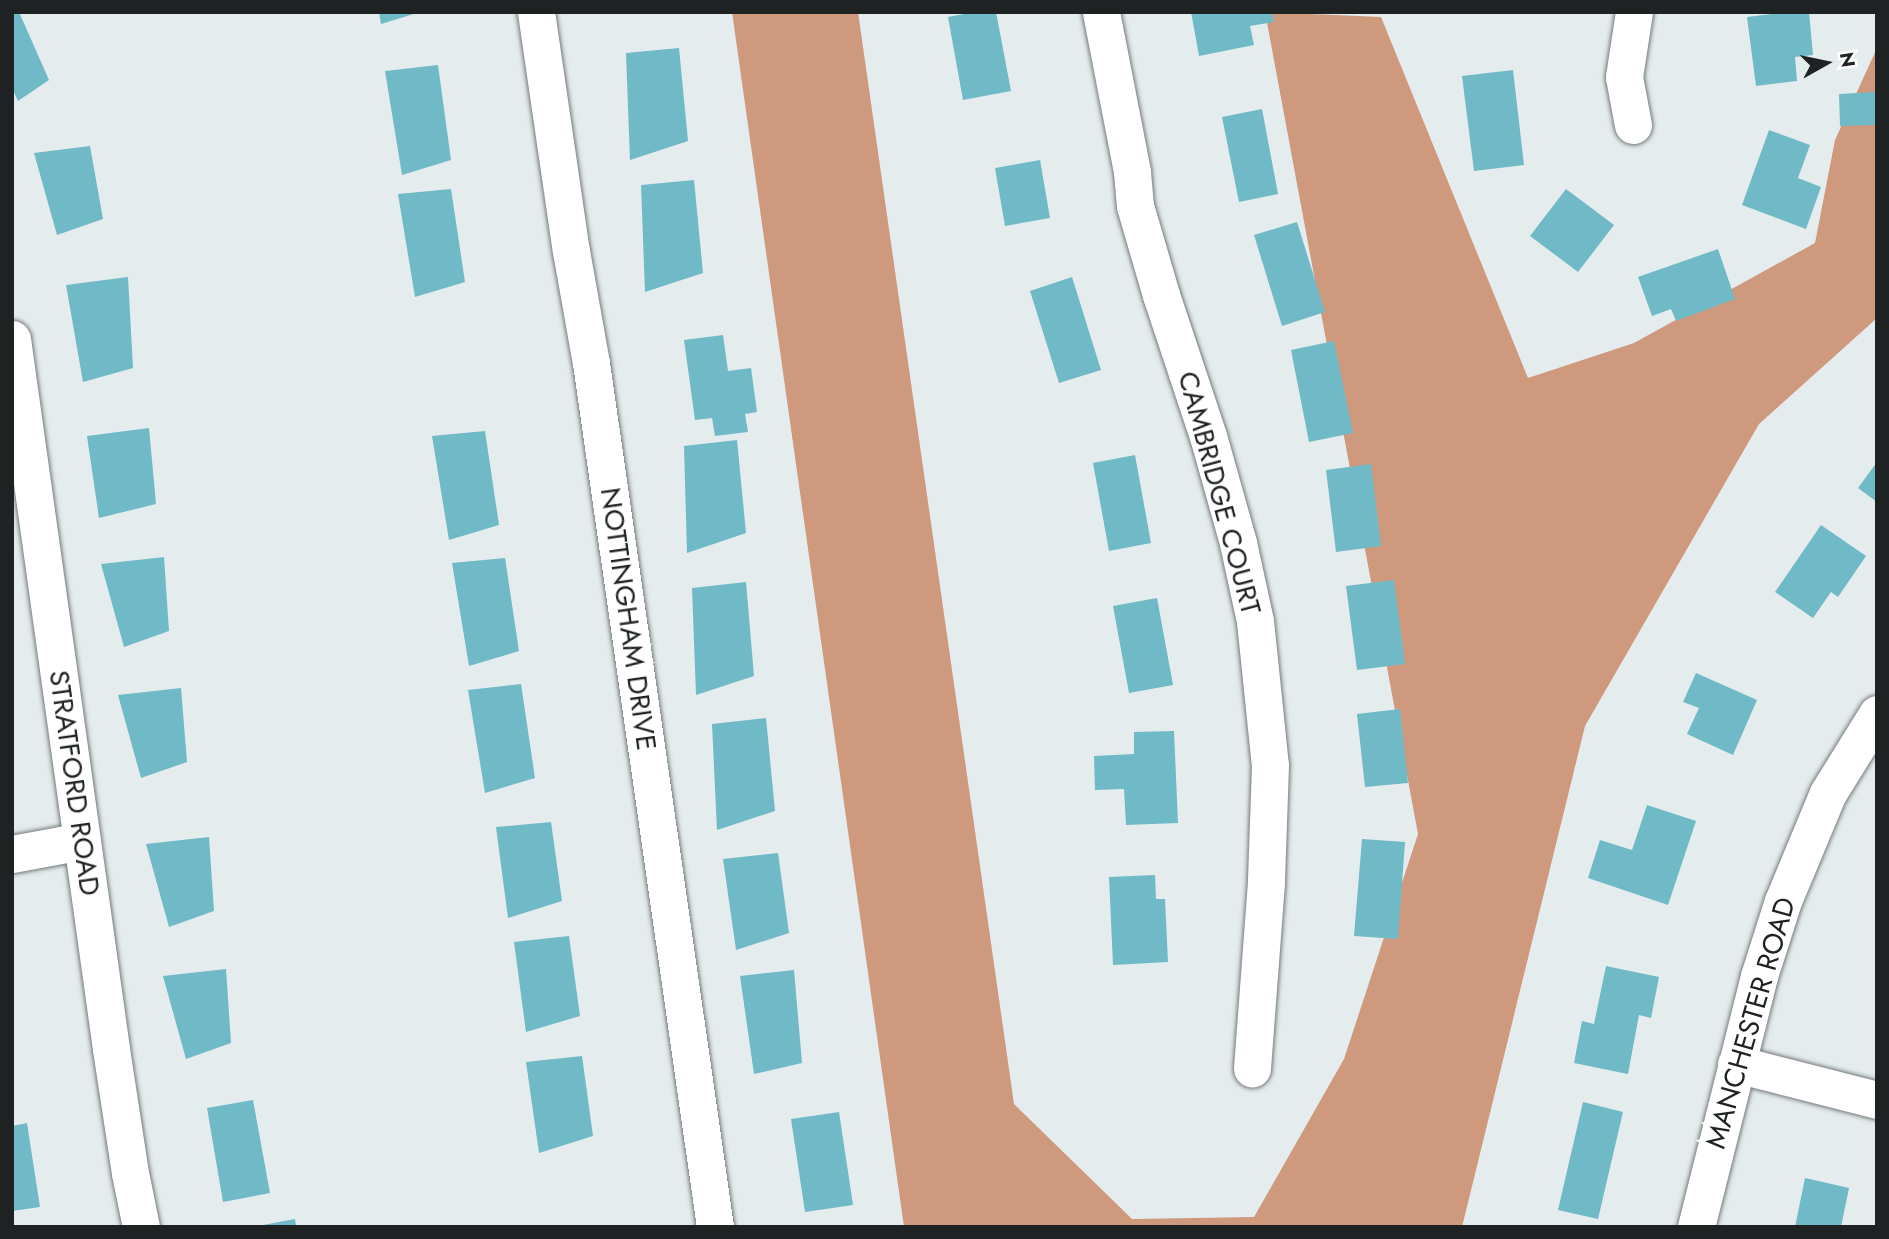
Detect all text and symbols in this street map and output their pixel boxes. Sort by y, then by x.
north arrow [1791,28,1861,98]
text: N [1833,50,1862,69]
street label: CAMBRIDGE COURT [1170,368,1268,618]
street label: NOTTINGHAM DRIVE [593,485,663,753]
street label: STRATFORD ROAD [42,668,106,898]
street label: MANCHESTER ROAD [1699,894,1803,1152]

